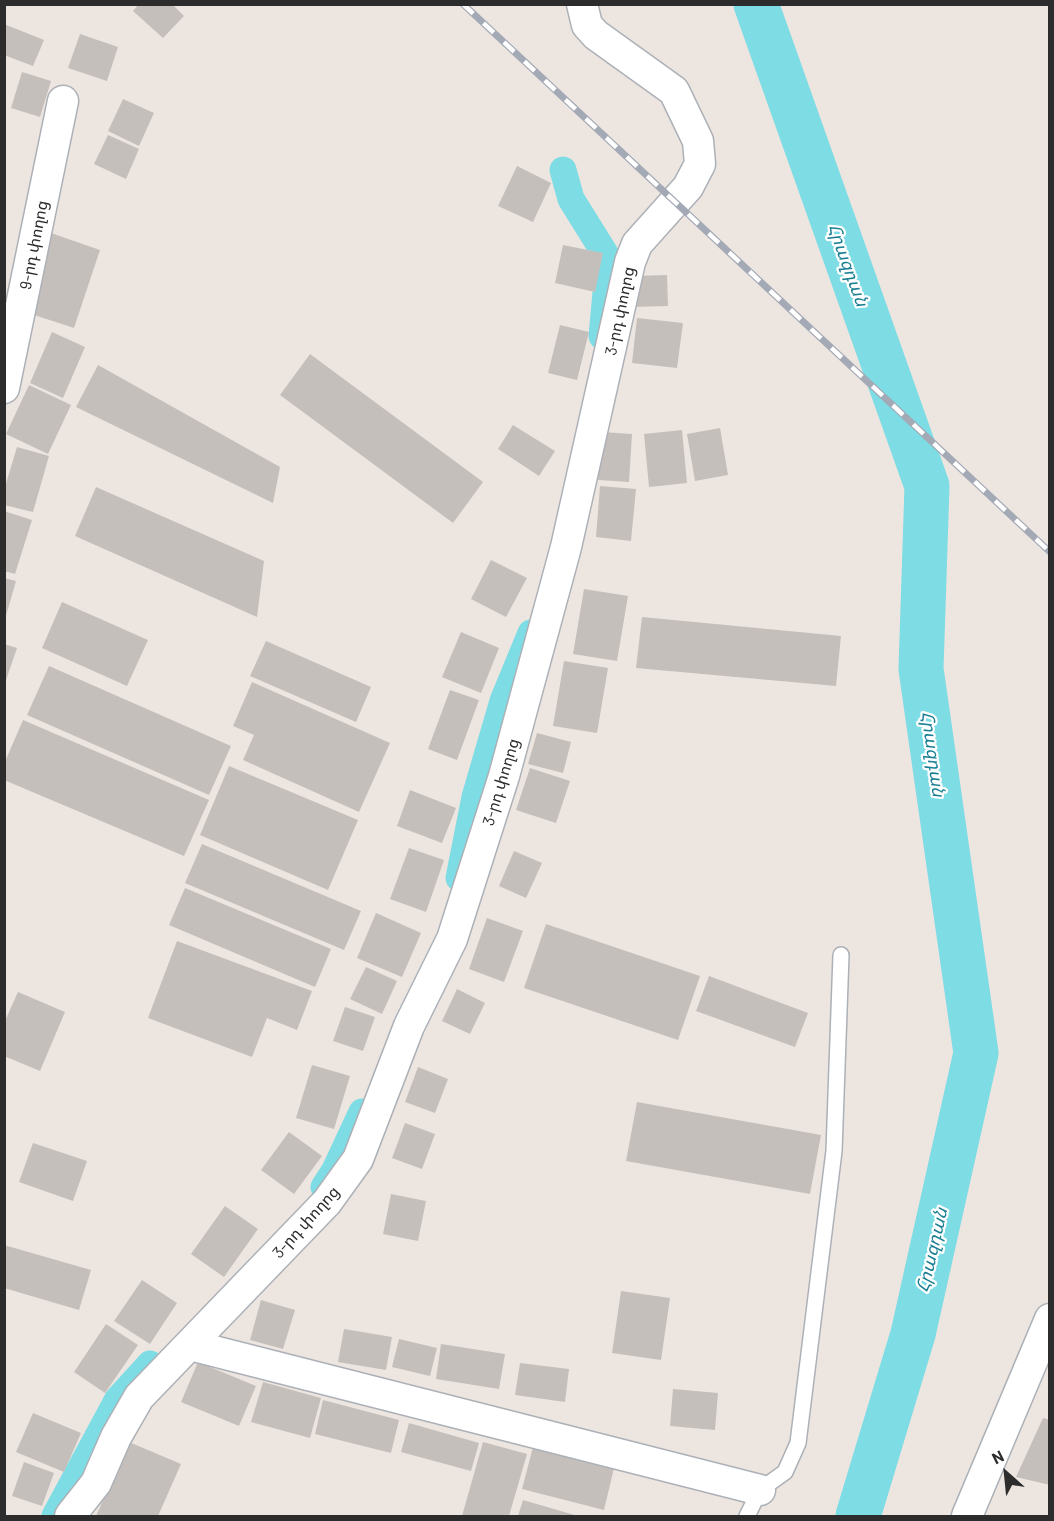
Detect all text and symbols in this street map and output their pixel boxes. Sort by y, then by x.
street label: 9-րդ փողոց [16,199,52,291]
water label: Հրազդան [823,221,873,309]
street label: 3-րդ փողոց [601,265,639,357]
water label: Հրազդան [916,710,950,798]
street label: 3-րդ փողոց [479,736,523,828]
street label: 3-րդ փողոց [269,1182,343,1262]
water label: Հրազդան [912,1206,952,1294]
north arrow [976,1443,1036,1503]
text: N [989,1446,1007,1467]

